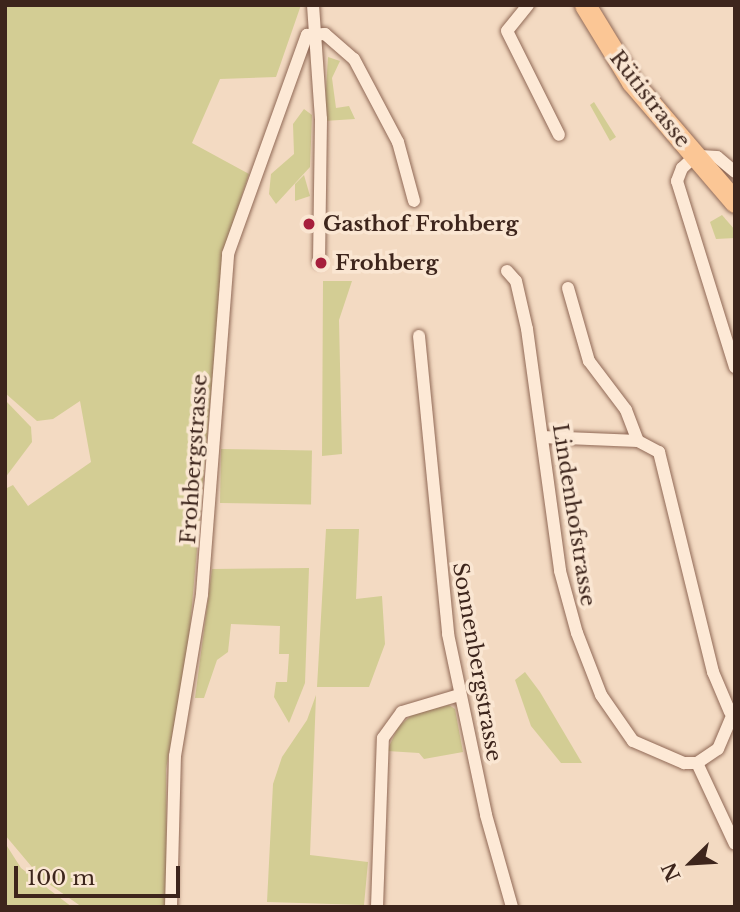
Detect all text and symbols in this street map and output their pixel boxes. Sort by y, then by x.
street label: Rütistrasse [604,46,696,152]
place label: Gasthof Frohberg [323,211,518,237]
marker: Gasthof Frohberg [301,216,317,232]
place label: Frohberg [335,250,438,276]
marker: Frohberg [313,255,329,271]
street label: Frohbergstrasse [175,373,213,545]
street label: Lindenhofstrasse [547,422,601,608]
street label: Sonnenbergstrasse [447,561,507,763]
north arrow [656,828,726,898]
scale bar [18,852,184,896]
text: N [657,859,685,885]
text: 100 m [27,865,95,891]

